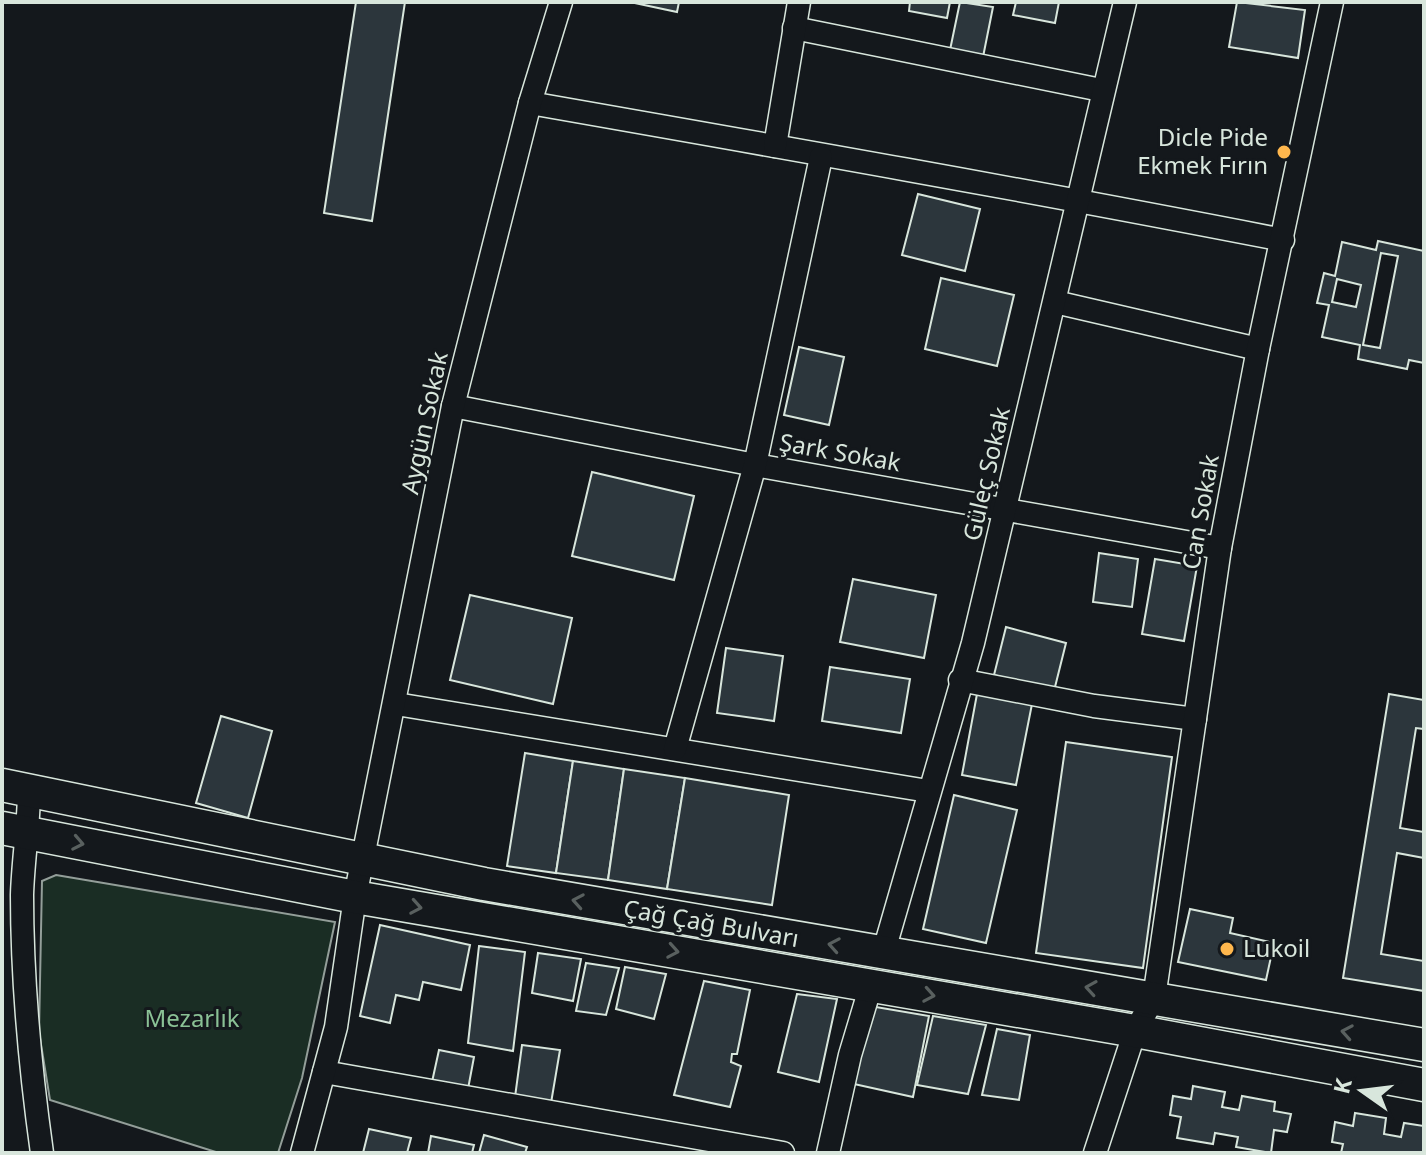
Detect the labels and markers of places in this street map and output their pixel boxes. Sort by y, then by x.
place label: Dicle Pide Ekmek Fırın [1137,120,1268,181]
marker: Dicle Pide Ekmek Fırın [1275,143,1293,161]
place label: Lukoil [1243,931,1310,964]
marker: Lukoil [1218,940,1236,958]

